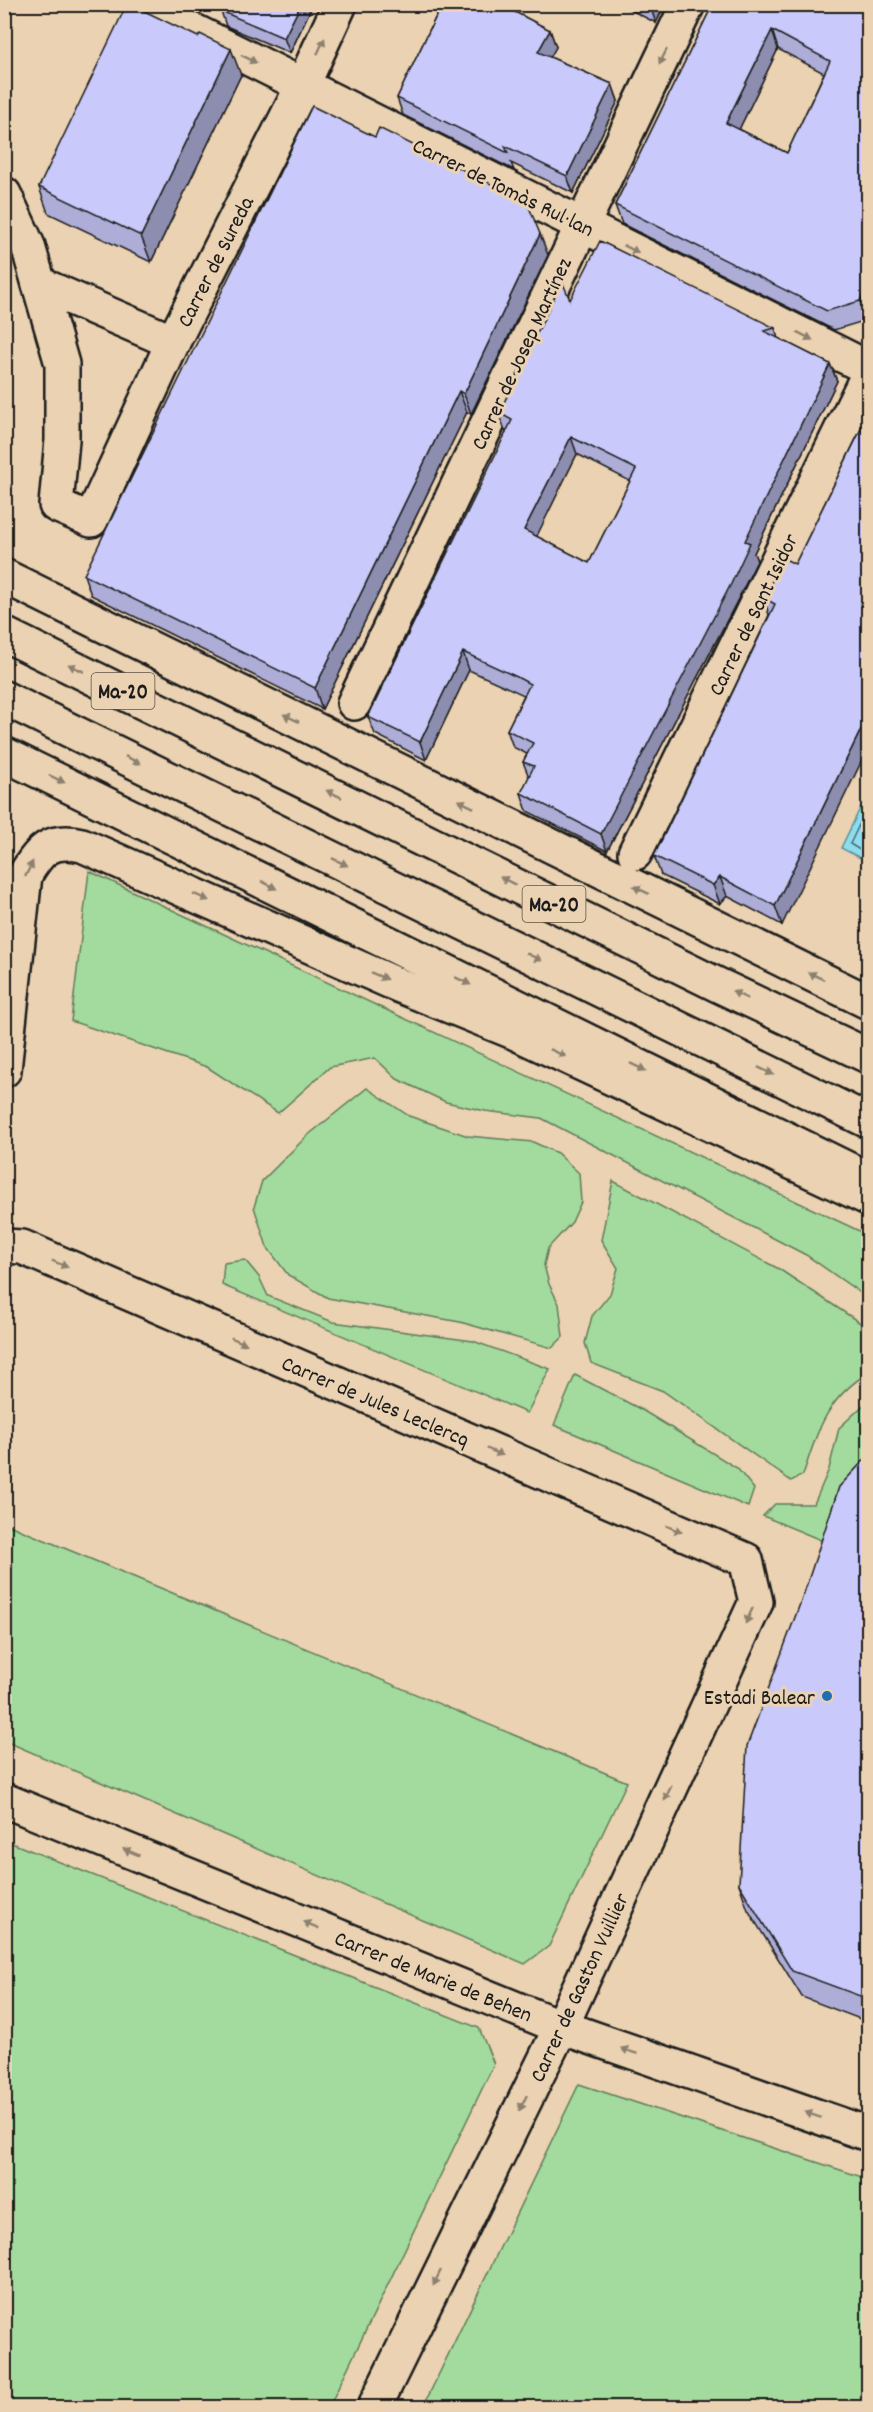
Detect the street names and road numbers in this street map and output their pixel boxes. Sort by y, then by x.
street label: Carrer de Tomàs Rul·lan [406,132,599,247]
street label: Carrer de Sureda [171,191,264,333]
street label: Carrer de Josep Martínez [465,253,582,456]
street label: Carrer de Sant Isidor [702,528,808,702]
road number: Ma-20 [92,673,154,709]
road number: Ma-20 [522,886,586,922]
street label: Carrer de Jules Leclercq [276,1350,473,1457]
street label: Carrer de Gaston Vuillier [524,1888,639,2088]
street label: Carrer de Marie de Behen [329,1924,536,2032]

